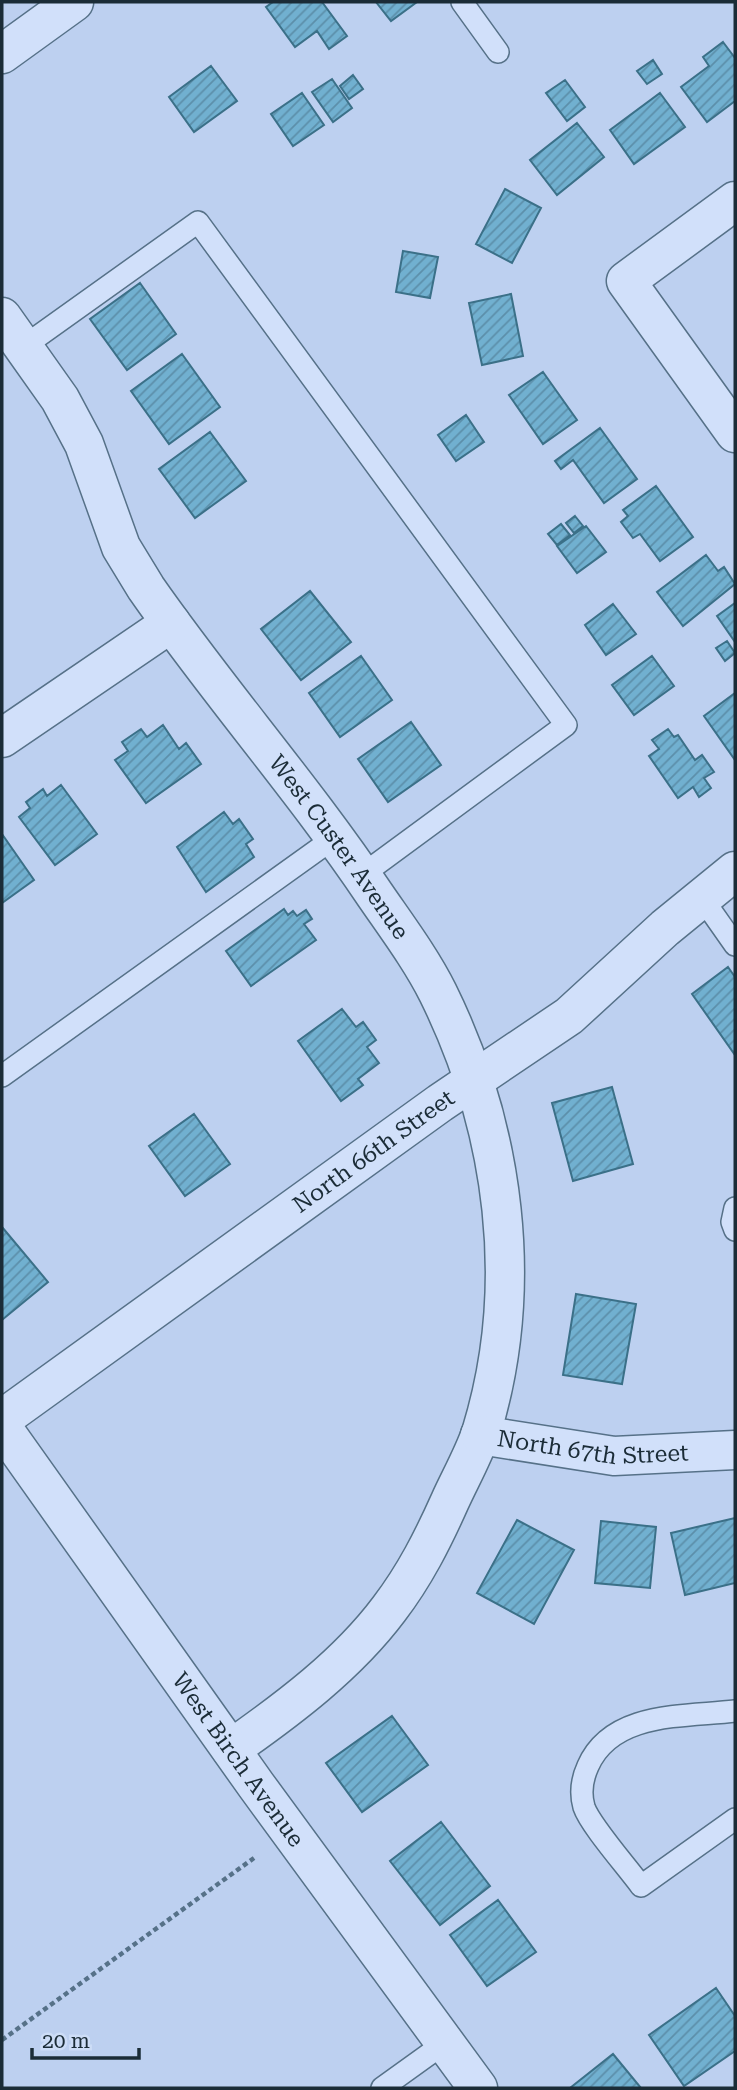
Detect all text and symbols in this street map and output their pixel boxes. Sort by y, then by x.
street label: West Custer Avenue [263,750,415,944]
street label: North 66th Street [288,1084,460,1219]
street label: North 67th Street [495,1425,690,1470]
street label: West Birch Avenue [166,1667,310,1852]
scale bar [32,2016,138,2060]
text: 20 m [42,2029,90,2053]

